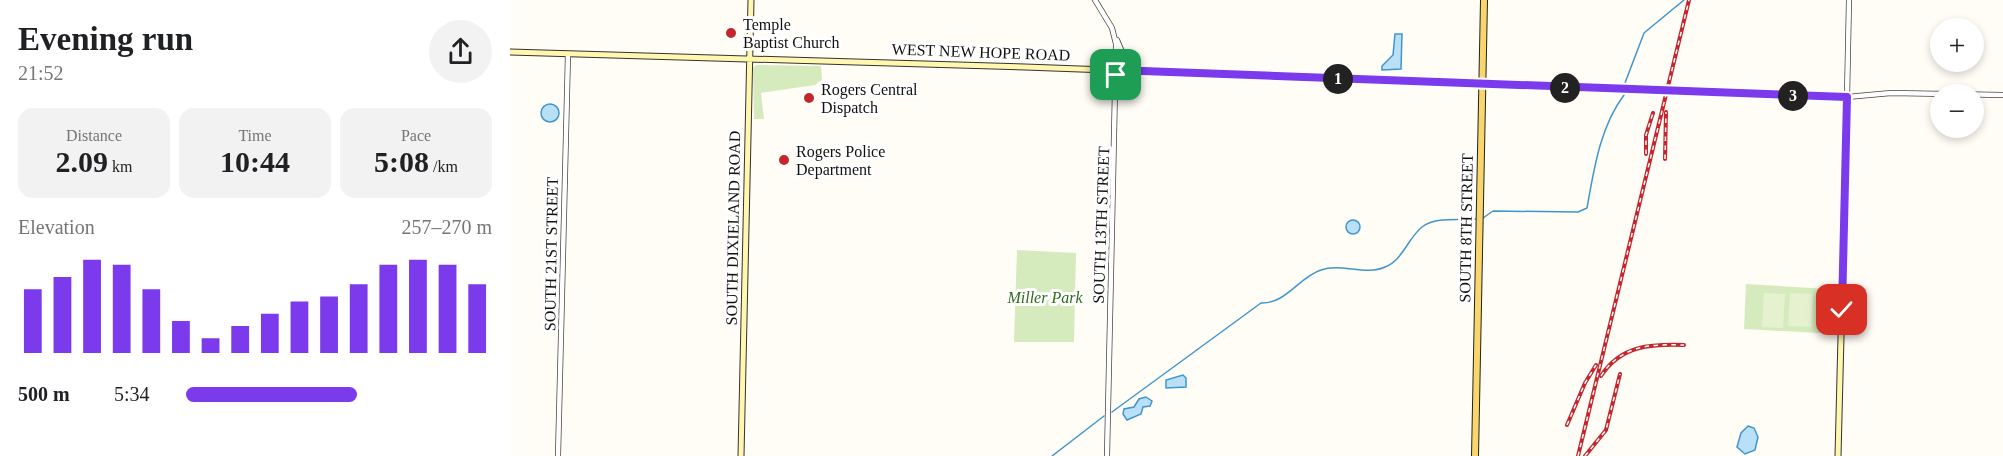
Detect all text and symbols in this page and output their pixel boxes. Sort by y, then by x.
place label: Temple Baptist Church [743,16,839,52]
map controls [1930,18,1984,138]
button: + [1930,18,1984,72]
button: share [429,20,492,83]
text: Evening run [18,21,193,57]
marker: Temple Baptist Church [724,26,738,40]
street label: WEST NEW HOPE ROAD [891,40,1071,64]
pin [1090,49,1141,100]
icon: arrive [1099,58,1132,91]
text: 21:52 [18,62,64,84]
pin: 1 [1323,64,1353,94]
text: 1 [1334,70,1342,87]
pin: 2 [1550,73,1580,103]
text: 2 [1561,79,1569,96]
place label: Rogers Central Dispatch [821,81,918,117]
pin: 3 [1778,81,1808,111]
button: − [1930,84,1984,138]
text: 3 [1789,87,1797,104]
marker: Rogers Central Dispatch [802,91,816,105]
text: Distance [66,127,122,144]
text: Time [238,127,272,144]
text: Pace [401,127,431,144]
street label: SOUTH DIXIELAND ROAD [723,131,743,325]
place label: Rogers Police Department [796,143,885,179]
text: 2.09 [56,145,108,178]
text: 10:44 [220,145,290,178]
text: 5:08 [374,145,429,178]
street label: SOUTH 13TH STREET [1090,146,1112,304]
marker: Rogers Police Department [777,153,791,167]
street label: SOUTH 8TH STREET [1456,153,1476,303]
text: km [108,158,132,175]
text: /km [429,158,458,175]
street label: SOUTH 21ST STREET [541,176,561,331]
text: Elevation [18,216,95,238]
text: 257–270 m [401,216,492,238]
pin [1816,284,1867,335]
park label: Miller Park [1006,289,1083,306]
icon: check [1825,293,1858,326]
text: 500 m [18,383,70,405]
text: 5:34 [114,383,150,405]

